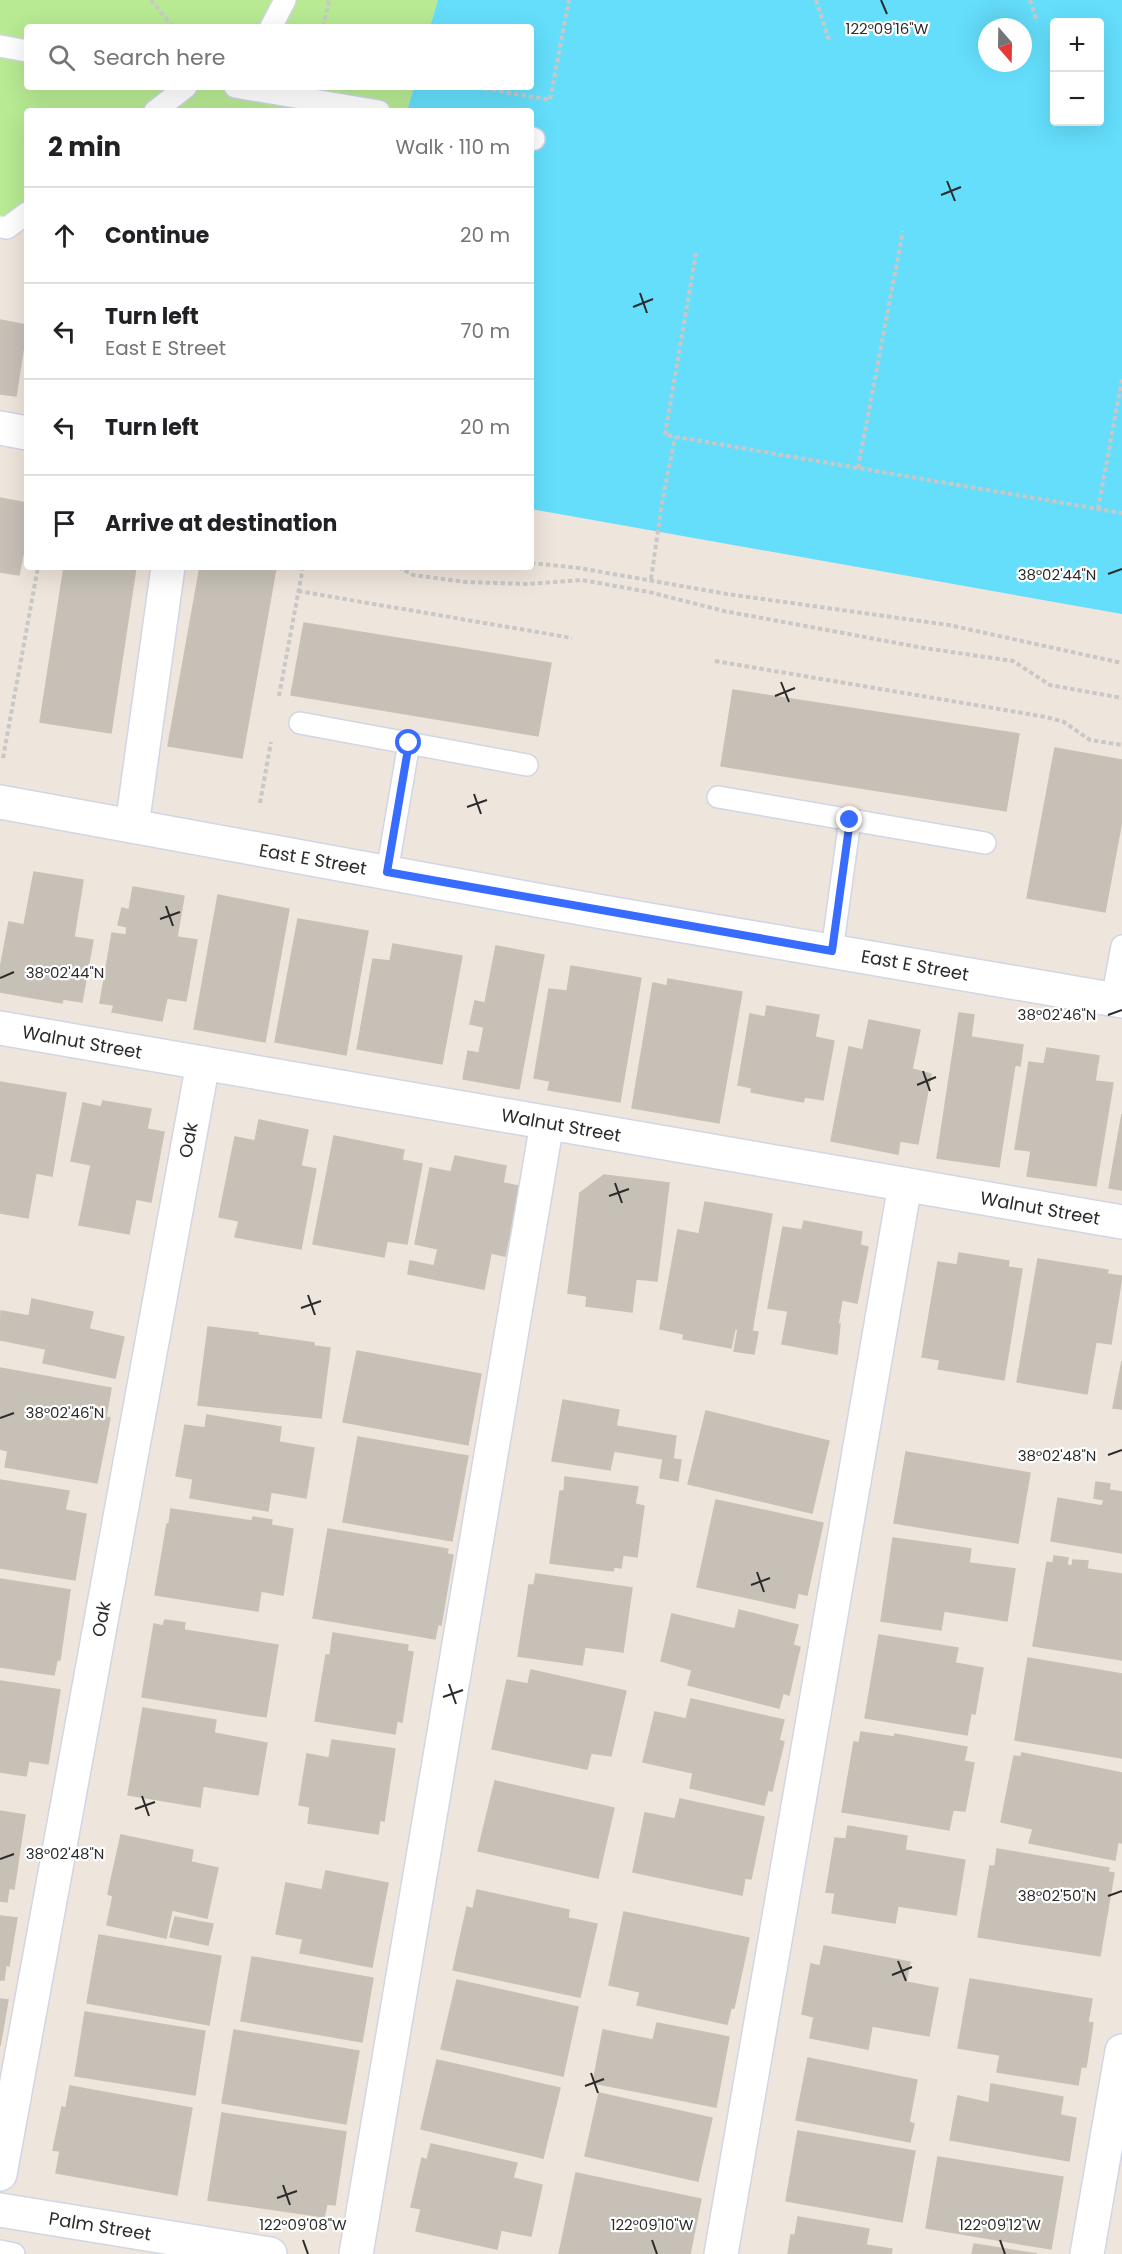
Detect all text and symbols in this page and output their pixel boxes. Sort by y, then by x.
text: 122°09'16"W [846,18,929,39]
north arrow [978,18,1032,72]
map controls [1050,18,1104,126]
button: + [1050,18,1104,72]
search box [24,24,534,90]
icon: search [45,41,78,74]
text: Search here [93,42,226,73]
button: − [1050,72,1104,126]
text: 2 min [48,129,121,165]
text: Walk · 110 m [396,133,510,161]
icon: ahead [48,219,81,252]
text: Continue [105,220,209,251]
text: 20 m [460,221,510,249]
text: Turn left [105,301,199,332]
icon: left [48,315,81,348]
text: 70 m [461,317,510,345]
text: East E Street [105,334,226,362]
icon: left [48,411,81,444]
text: Turn left [105,412,199,443]
text: 20 m [460,413,510,441]
icon: arrive [48,507,81,540]
text: Arrive at destination [105,508,337,539]
text: 38°02'44"N [1018,564,1096,585]
route start [395,729,421,755]
route end [836,806,862,832]
street label: East E Street [257,837,369,881]
street label: East E Street [859,943,971,987]
text: 38°02'44"N [26,962,104,983]
text: 38°02'46"N [1018,1004,1096,1025]
street label: Walnut Street [20,1019,144,1065]
street label: Walnut Street [499,1102,623,1148]
street label: Oak [173,1120,204,1160]
street label: Walnut Street [978,1185,1102,1231]
text: 38°02'46"N [26,1402,104,1423]
text: 38°02'48"N [1018,1445,1096,1466]
street label: Oak [86,1599,117,1639]
text: 38°02'48"N [26,1843,104,1864]
text: 38°02'50"N [1018,1885,1096,1906]
street label: Palm Street [47,2206,153,2246]
text: 122°09'08"W [259,2214,347,2235]
text: 122°09'10"W [611,2214,694,2235]
text: 122°09'12"W [959,2214,1041,2235]

